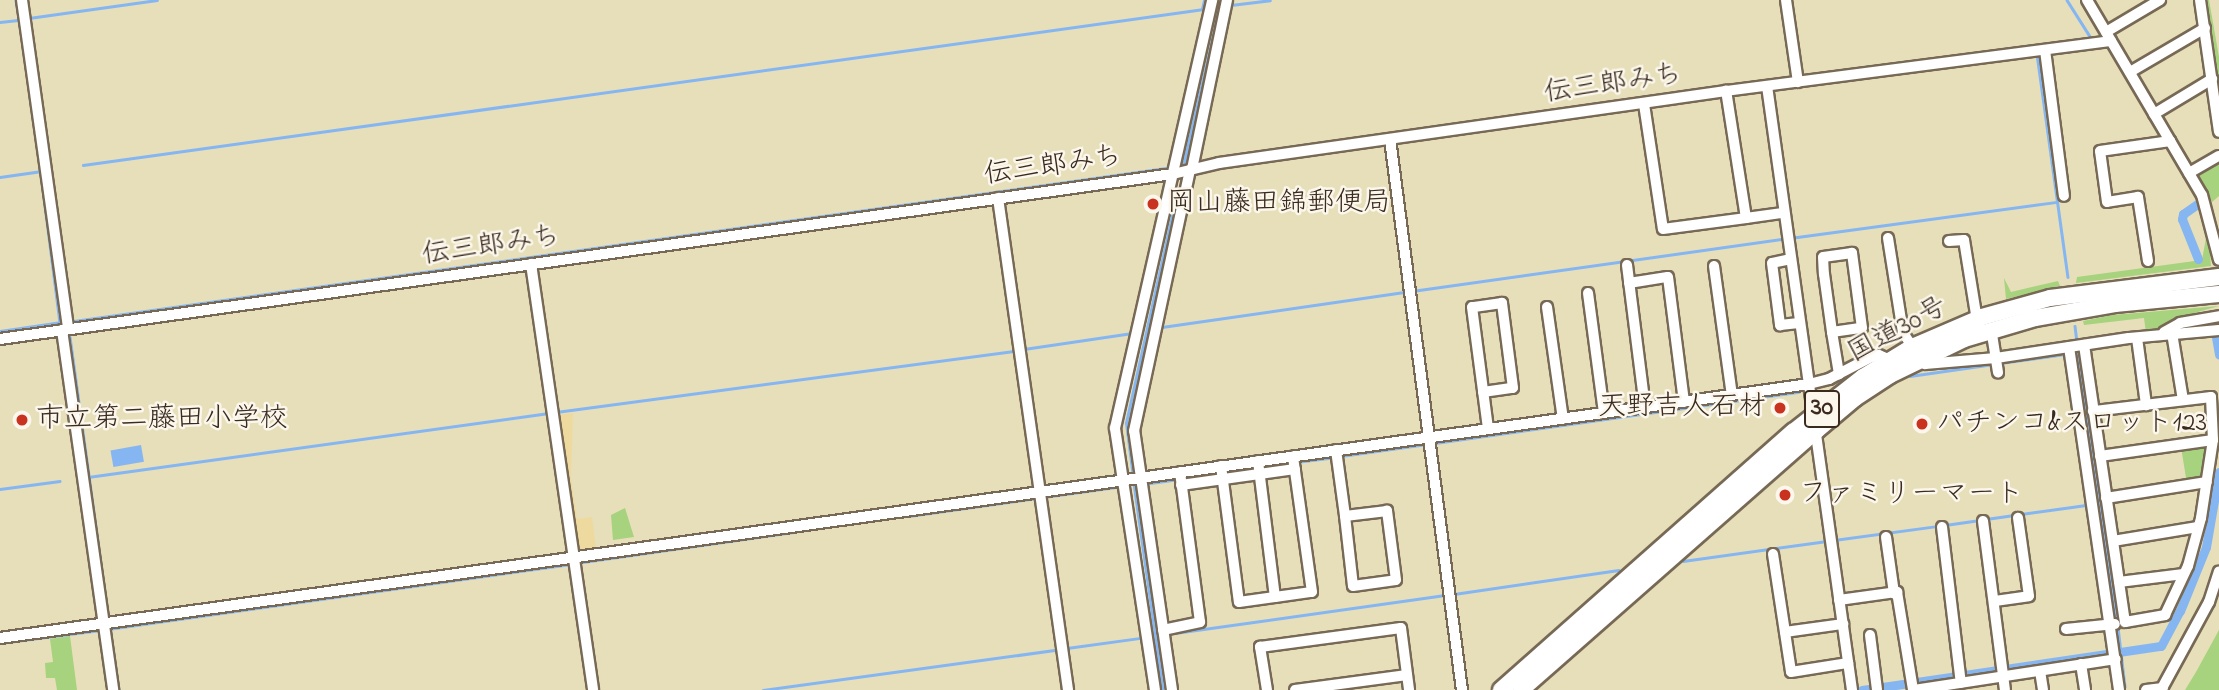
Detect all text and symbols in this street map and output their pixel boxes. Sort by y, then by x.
street label: 伝三郎みち [1541,59,1685,111]
street label: 伝三郎みち [981,141,1125,193]
place label: 岡山藤田錦郵便局 [1167,187,1391,221]
marker: 岡山藤田錦郵便局 [1145,196,1161,212]
street label: 伝三郎みち [419,221,563,273]
street label: 国道30号 [1843,291,1953,371]
road number: 30 [1803,386,1841,432]
place label: 天野吉人石材 [1598,391,1766,425]
marker: 天野吉人石材 [1772,400,1788,416]
place label: 市立第二藤田小学校 [36,403,288,437]
place label: パチンコ&スロット123 [1936,407,2207,441]
marker: 市立第二藤田小学校 [14,412,30,428]
marker: パチンコ&スロット123 [1914,416,1930,432]
place label: ファミリーマート [1799,478,2023,512]
marker: ファミリーマート [1777,487,1793,503]

